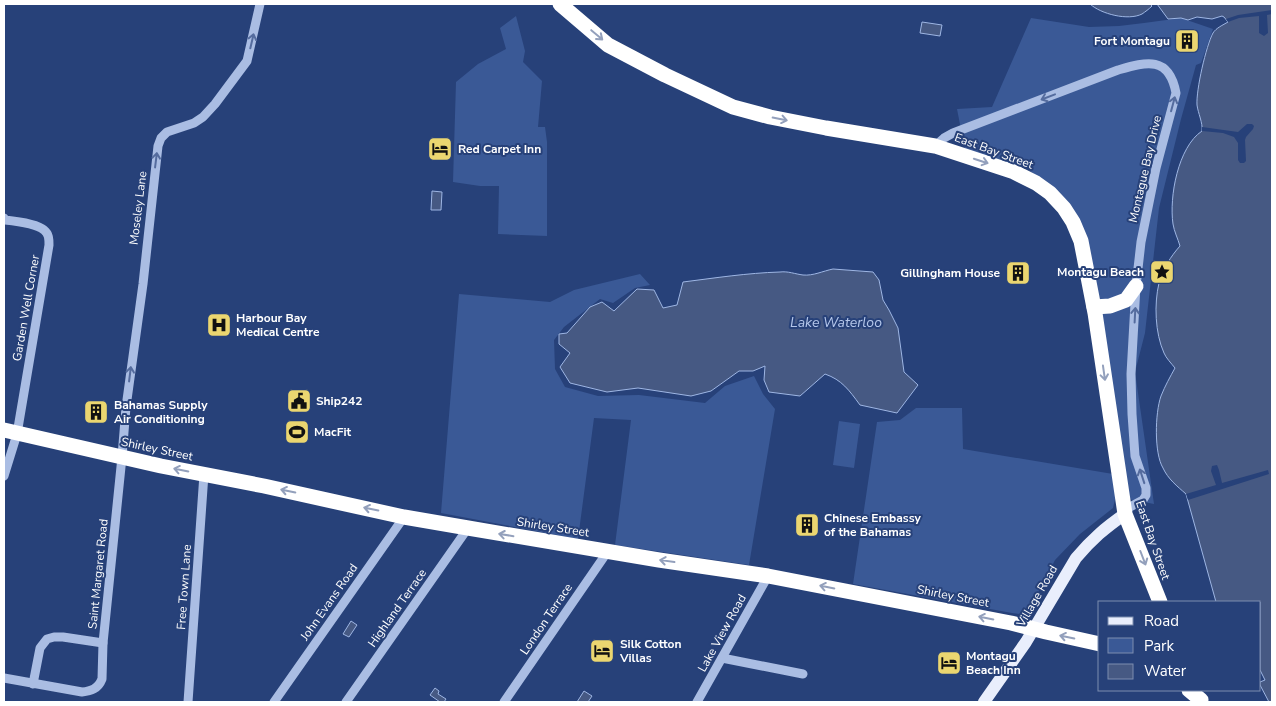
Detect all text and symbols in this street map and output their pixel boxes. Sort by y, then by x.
building icon: Fort Montagu [1174,28,1200,54]
one-way arrow [590,29,603,40]
place label: Fort Montagu [1094,33,1170,49]
one-way arrow [248,34,257,50]
one-way arrow [1041,93,1056,102]
one-way arrow [1168,97,1178,113]
street label: Montague Bay Drive [1125,114,1165,224]
one-way arrow [772,115,788,124]
street label: East Bay Street [952,129,1036,173]
hotel icon: Red Carpet Inn [427,136,453,162]
place label: Red Carpet Inn [458,141,541,157]
one-way arrow [151,153,161,169]
one-way arrow [973,157,989,166]
street label: Moseley Lane [126,170,150,246]
street label: Garden Well Corner [9,253,43,362]
place icon: Montagu Beach [1149,259,1175,285]
building icon: Gillingham House [1005,260,1031,286]
place label: Montagu Beach [1057,264,1144,280]
place label: Gillingham House [900,265,1000,281]
one-way arrow [1130,307,1139,323]
place label: Harbour Bay Medical Centre [236,310,320,340]
hospital icon: Harbour Bay Medical Centre [206,312,232,338]
water label: Lake Waterloo [790,313,882,332]
one-way arrow [1099,364,1109,380]
one-way arrow [125,366,135,382]
public building icon: Ship242 [286,388,312,414]
place label: Ship242 [316,393,362,409]
place label: Bahamas Supply Air Conditioning [114,397,208,427]
building icon: Bahamas Supply Air Conditioning [83,399,109,425]
sports icon: MacFit [284,419,310,445]
place label: MacFit [314,424,351,440]
street label: Shirley Street [120,434,195,465]
one-way arrow [174,465,190,474]
one-way arrow [1137,468,1147,484]
one-way arrow [281,486,297,496]
street label: East Bay Street [1132,498,1174,582]
one-way arrow [363,504,379,513]
place label: Chinese Embassy of the Bahamas [824,510,921,540]
building icon: Chinese Embassy of the Bahamas [794,512,820,538]
street label: Shirley Street [516,513,591,541]
street label: Saint Margaret Road [84,518,112,630]
one-way arrow [499,529,515,539]
street label: Free Town Lane [173,544,195,630]
one-way arrow [1139,550,1148,565]
one-way arrow [659,556,675,566]
street label: John Evans Road [296,560,361,644]
street label: Village Road [1012,562,1061,631]
street label: Highland Terrace [364,566,430,650]
street label: London Terrace [516,580,576,658]
street label: Shirley Street [916,581,991,611]
one-way arrow [819,582,835,591]
street label: Lake View Road [694,591,750,675]
legend [1098,601,1261,691]
text: Road [1144,611,1179,631]
one-way arrow [979,613,995,623]
one-way arrow [1059,632,1075,641]
place label: Silk Cotton Villas [619,636,681,666]
text: Park [1144,636,1174,656]
hotel icon: Silk Cotton Villas [589,638,615,664]
place label: Montagu Beach Inn [966,648,1021,678]
hotel icon: Montagu Beach Inn [936,650,962,676]
text: Water [1144,661,1187,681]

